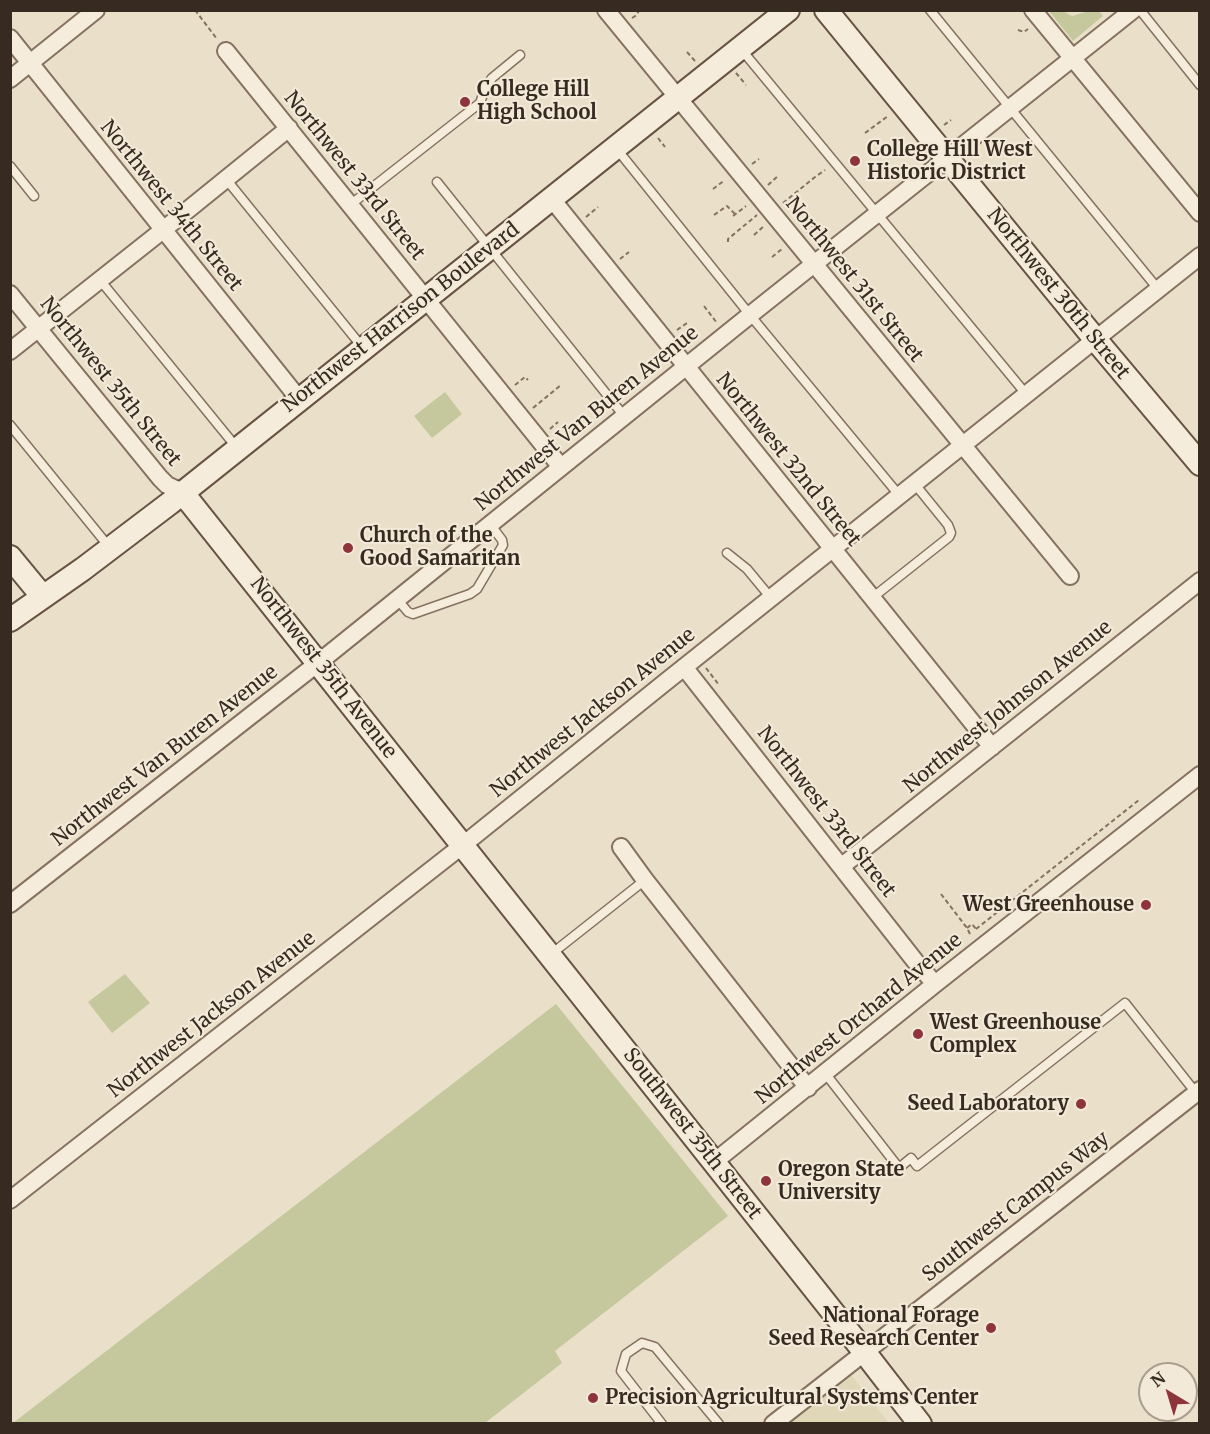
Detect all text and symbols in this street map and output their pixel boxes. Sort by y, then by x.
place label: College Hill High School [477,78,597,125]
street label: Northwest 33rd Street [279,87,429,265]
marker: College Hill High School [458,95,472,109]
street label: Northwest 34th Street [95,116,247,296]
place label: College Hill West Historic District [867,138,1033,185]
marker: College Hill West Historic District [848,154,862,168]
street label: Northwest 31st Street [780,193,928,367]
street label: Northwest 30th Street [982,204,1134,384]
street label: Northwest Harrison Boulevard [278,218,524,418]
street label: Northwest 35th Street [34,293,186,471]
street label: Northwest Van Buren Avenue [471,322,703,516]
street label: Northwest 32nd Street [711,368,865,552]
place label: Church of the Good Samaritan [360,524,520,571]
marker: Church of the Good Samaritan [341,541,355,555]
street label: Northwest 35th Avenue [245,573,401,763]
street label: Northwest Johnson Avenue [899,616,1117,798]
street label: Northwest Jackson Avenue [486,623,700,803]
street label: Northwest Van Buren Avenue [47,660,283,852]
street label: Northwest 33rd Street [752,722,900,902]
place label: West Greenhouse [963,893,1134,917]
marker: West Greenhouse [1139,898,1153,912]
street label: Northwest Jackson Avenue [104,927,320,1103]
street label: Northwest Orchard Avenue [751,928,967,1110]
place label: West Greenhouse Complex [930,1011,1101,1058]
marker: West Greenhouse Complex [911,1027,925,1041]
street label: Southwest 35th Street [618,1044,766,1224]
place label: Seed Laboratory [907,1092,1069,1116]
marker: Seed Laboratory [1074,1097,1088,1111]
street label: Southwest Campus Way [918,1127,1114,1287]
place label: Oregon State University [778,1158,904,1205]
marker: Oregon State University [759,1174,773,1188]
place label: National Forage Seed Research Center [768,1304,979,1351]
marker: National Forage Seed Research Center [984,1321,998,1335]
north arrow [1138,1362,1198,1422]
text: N [1147,1368,1169,1391]
place label: Precision Agricultural Systems Center [605,1386,979,1410]
marker: Precision Agricultural Systems Center [586,1391,600,1405]

